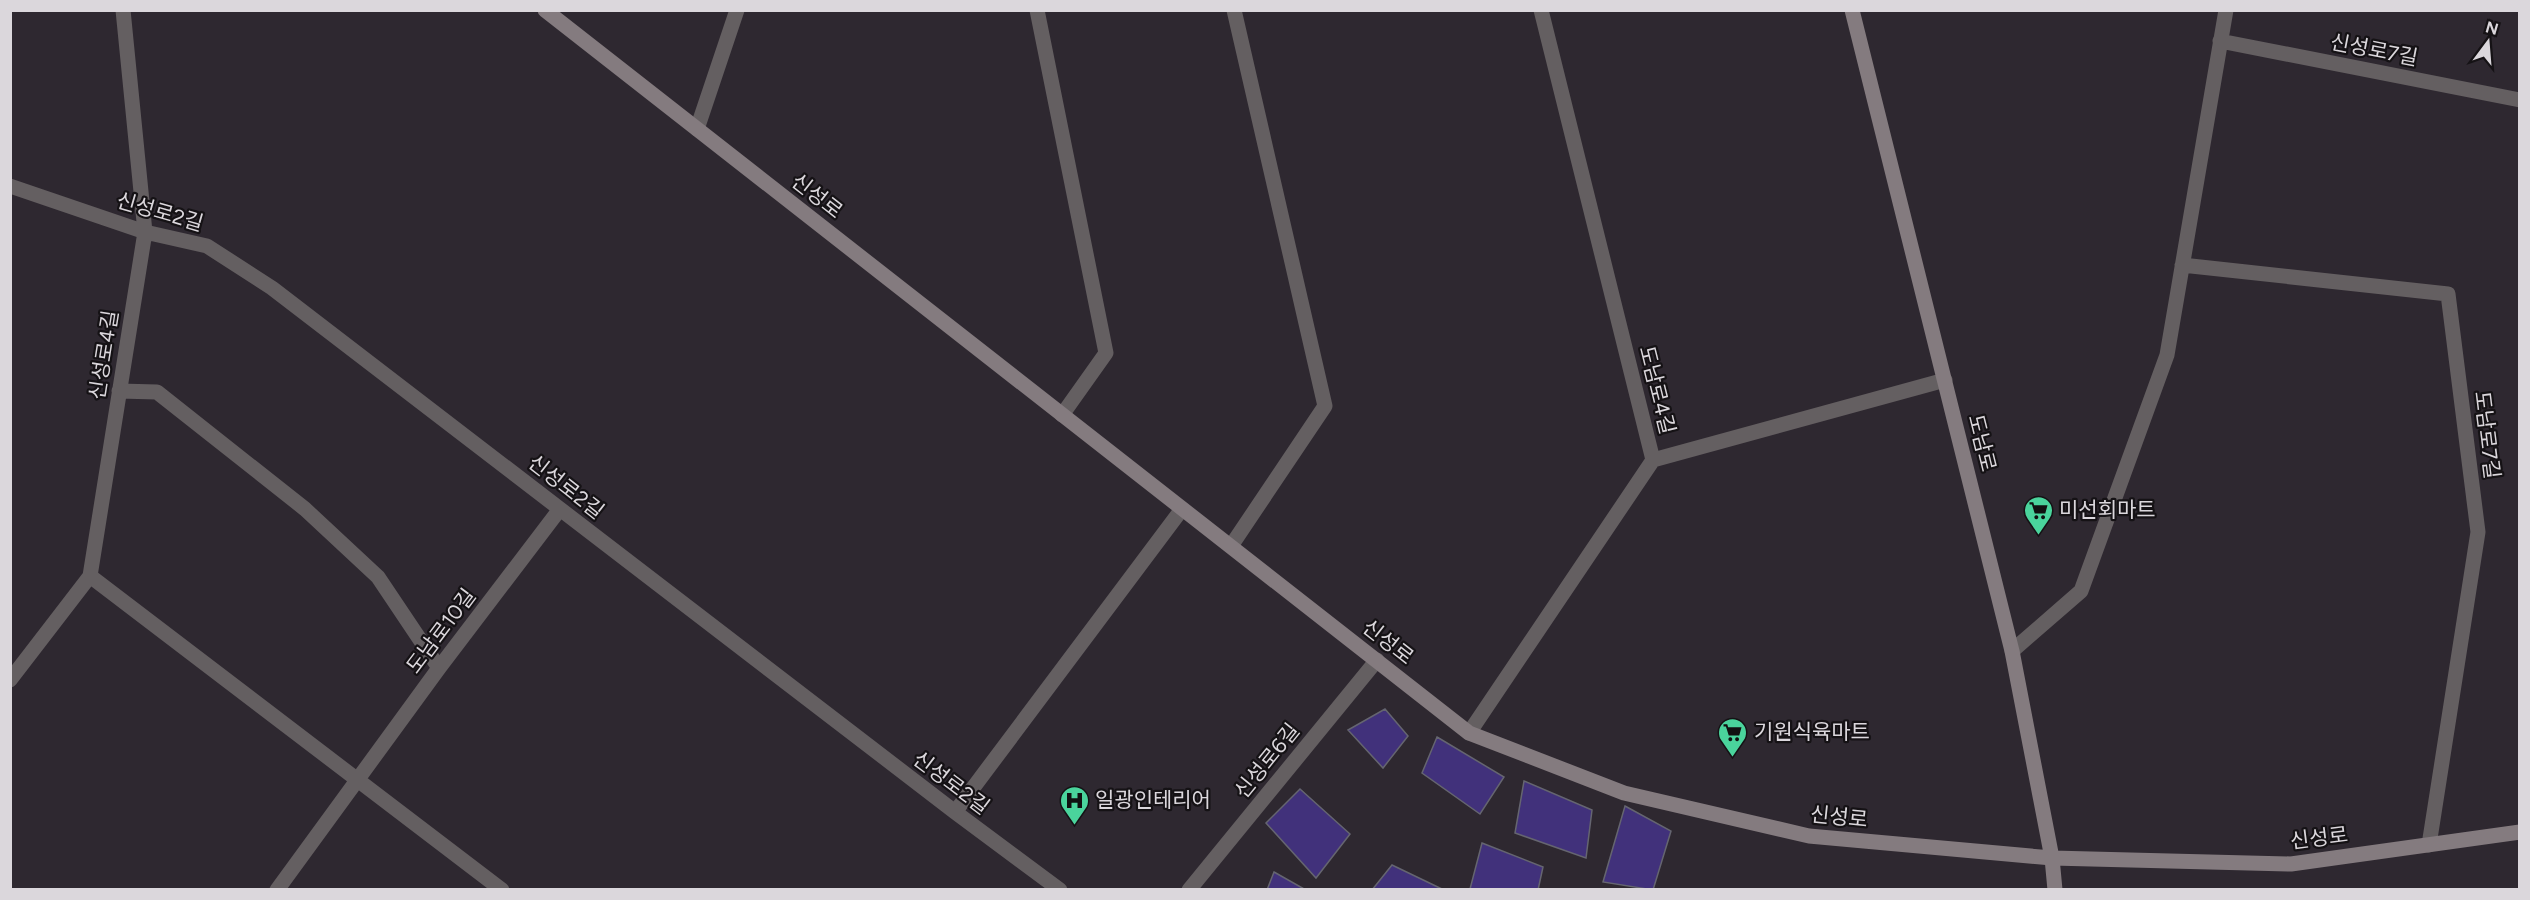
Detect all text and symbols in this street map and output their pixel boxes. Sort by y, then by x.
north arrow [2458,12,2518,72]
text: N [2483,17,2501,39]
street label: 신성로7길 [2328,29,2420,70]
street label: 신성로 [787,168,848,223]
street label: 신성로2길 [114,187,206,236]
street label: 신성로4길 [84,308,123,401]
street label: 도남로4길 [1634,343,1681,437]
street label: 도남로7길 [2470,389,2505,480]
street label: 도남로 [1963,412,2002,474]
street label: 신성로2길 [524,449,609,524]
supermarket icon: 미선회마트 [2022,494,2054,536]
place label: 미선회마트 [2059,497,2156,522]
street label: 도남로10길 [401,583,481,678]
street label: 신성로 [1358,614,1419,669]
supermarket icon: 기원식육마트 [1717,716,1749,758]
street label: 신성로6길 [1229,718,1304,803]
place label: 기원식육마트 [1754,719,1870,744]
street label: 신성로2길 [908,746,994,819]
hospital icon: 일광인테리어 [1058,784,1090,826]
place label: 일광인테리어 [1095,787,1211,812]
street label: 신성로 [1809,801,1869,832]
street label: 신성로 [2289,822,2349,853]

